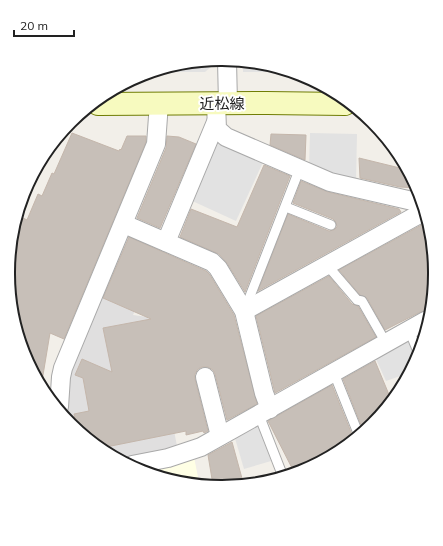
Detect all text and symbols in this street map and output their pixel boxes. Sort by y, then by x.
scale bar [14,12,74,38]
text: 20 m [20,18,48,33]
street label: 近松線 [199,94,245,113]

